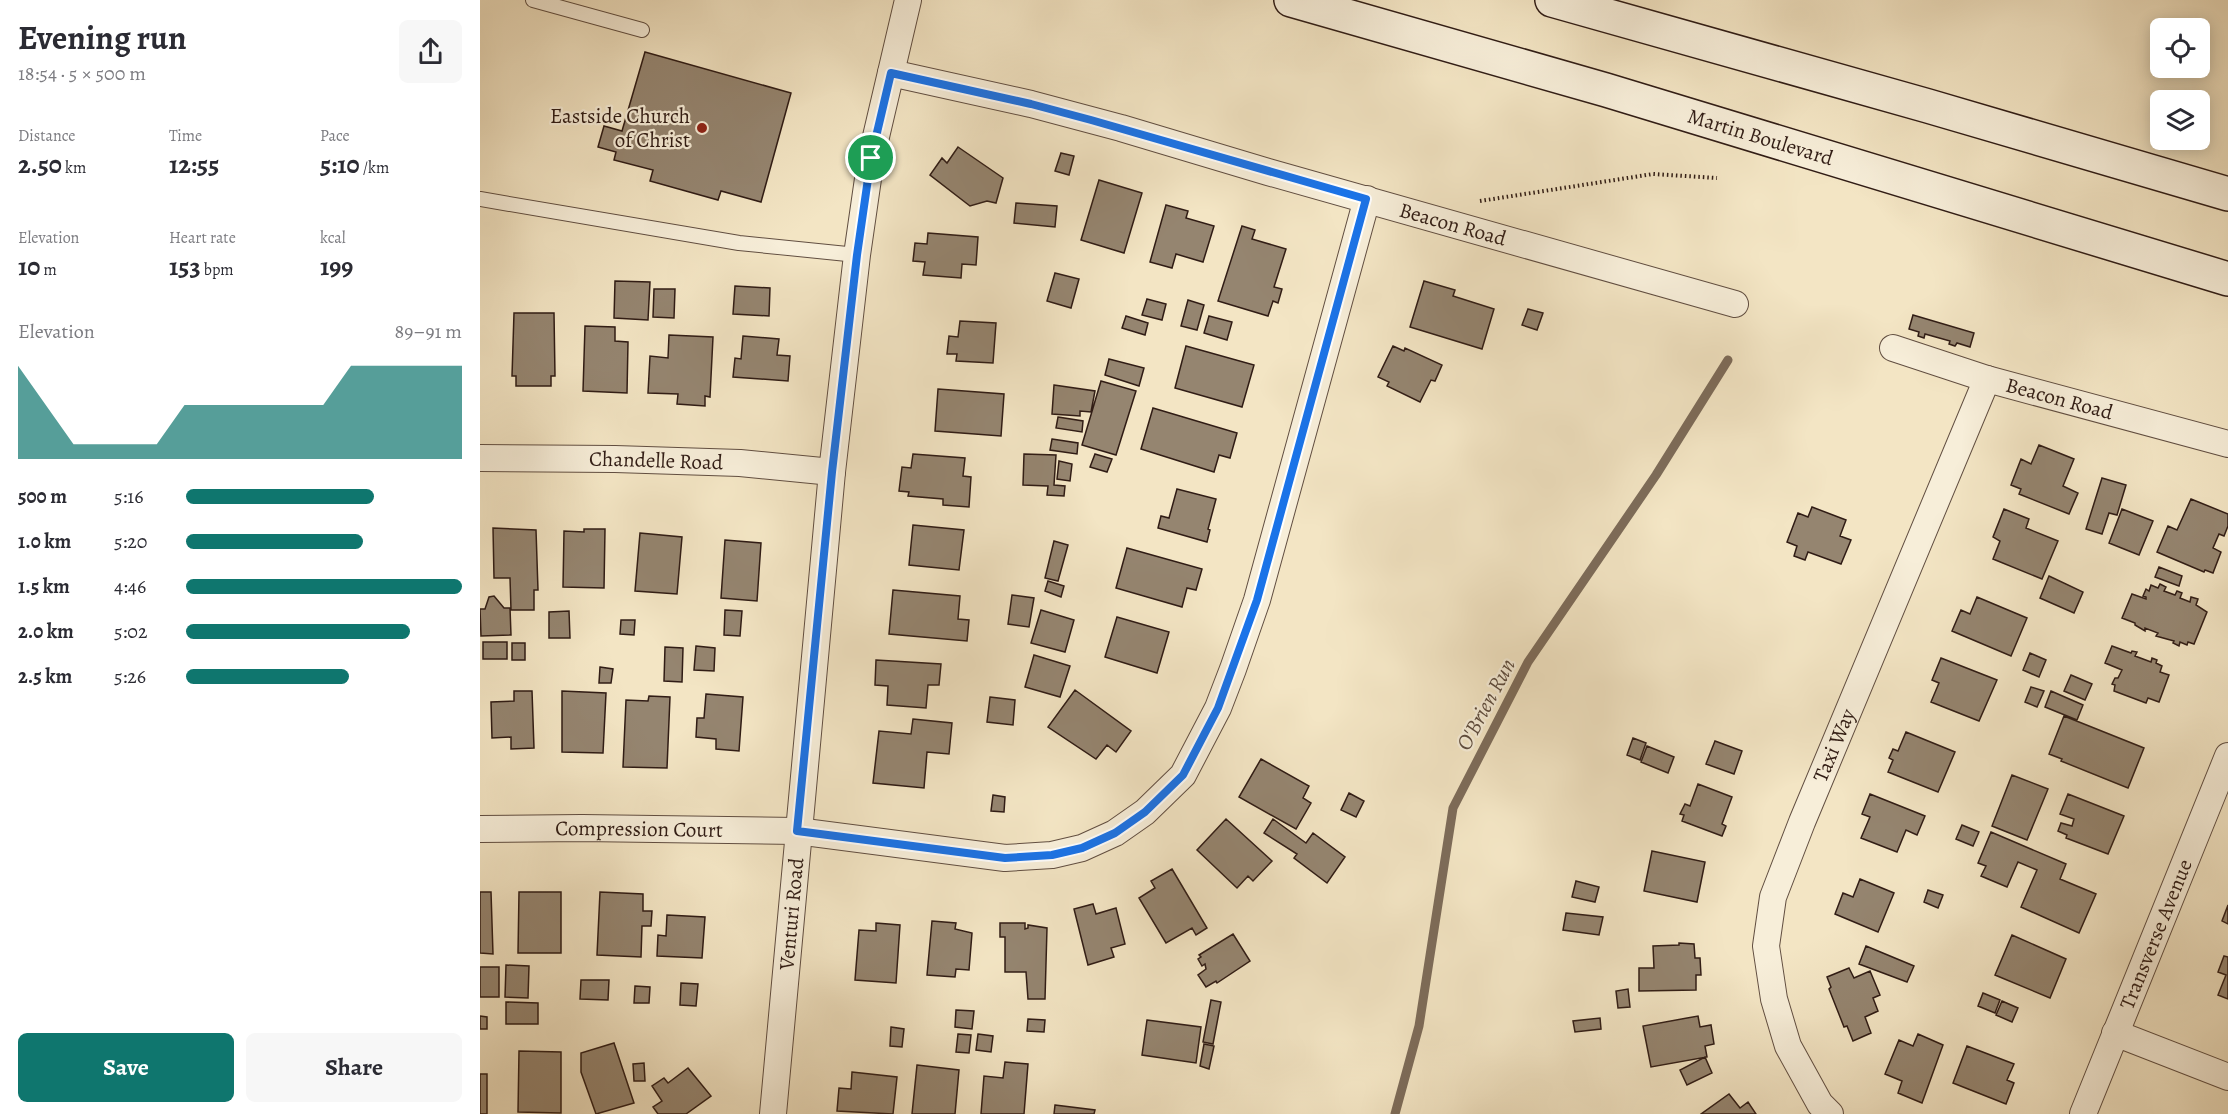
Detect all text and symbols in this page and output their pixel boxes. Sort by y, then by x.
text: Evening run [18,15,187,60]
map controls [2150,18,2210,150]
button: locate [2150,18,2210,78]
button: share [399,20,462,83]
text: 18:54 · 5 × 500 m [18,60,146,87]
button: layers [2150,90,2210,150]
place label: Eastside Church of Christ [550,102,690,154]
street label: Martin Boulevard [1684,102,1837,172]
marker: Eastside Church of Christ [695,121,709,135]
text: Distance [18,125,75,147]
text: Time [169,125,202,147]
text: Pace [320,125,350,147]
pin [845,132,896,183]
icon: arrive [854,141,887,174]
text: 2.50 [18,147,62,182]
text: 12:55 [169,147,219,182]
text: 5:10 [320,147,360,182]
text: km [62,157,86,179]
text: /km [360,157,389,179]
street label: Beacon Road [1396,196,1510,253]
text: Elevation [18,227,79,249]
text: Heart rate [169,227,236,249]
text: kcal [320,227,346,249]
text: 10 [18,249,40,284]
text: 153 [169,249,201,284]
text: 199 [320,249,353,284]
text: m [40,259,57,281]
text: bpm [201,259,234,281]
text: Elevation [18,318,95,345]
text: 89–91 m [395,318,462,345]
street label: Beacon Road [2003,371,2117,427]
street label: Chandelle Road [589,445,724,476]
text: 500 m [18,483,67,510]
text: 5:16 [114,483,143,510]
text: 1.0 km [18,528,71,555]
text: 5:20 [114,528,148,555]
text: 1.5 km [18,573,70,600]
text: 4:46 [114,573,146,600]
text: 2.0 km [18,618,74,645]
text: 5:02 [114,618,148,645]
water label: O'Brien Run [1449,653,1523,756]
text: 2.5 km [18,663,72,690]
text: 5:26 [114,663,146,690]
street label: Taxi Way [1806,704,1862,786]
street label: Compression Court [555,814,723,844]
street label: Transverse Avenue [2113,855,2199,1013]
street label: Venturi Road [772,856,811,972]
button: Save [18,1033,234,1102]
button: Share [246,1033,462,1102]

